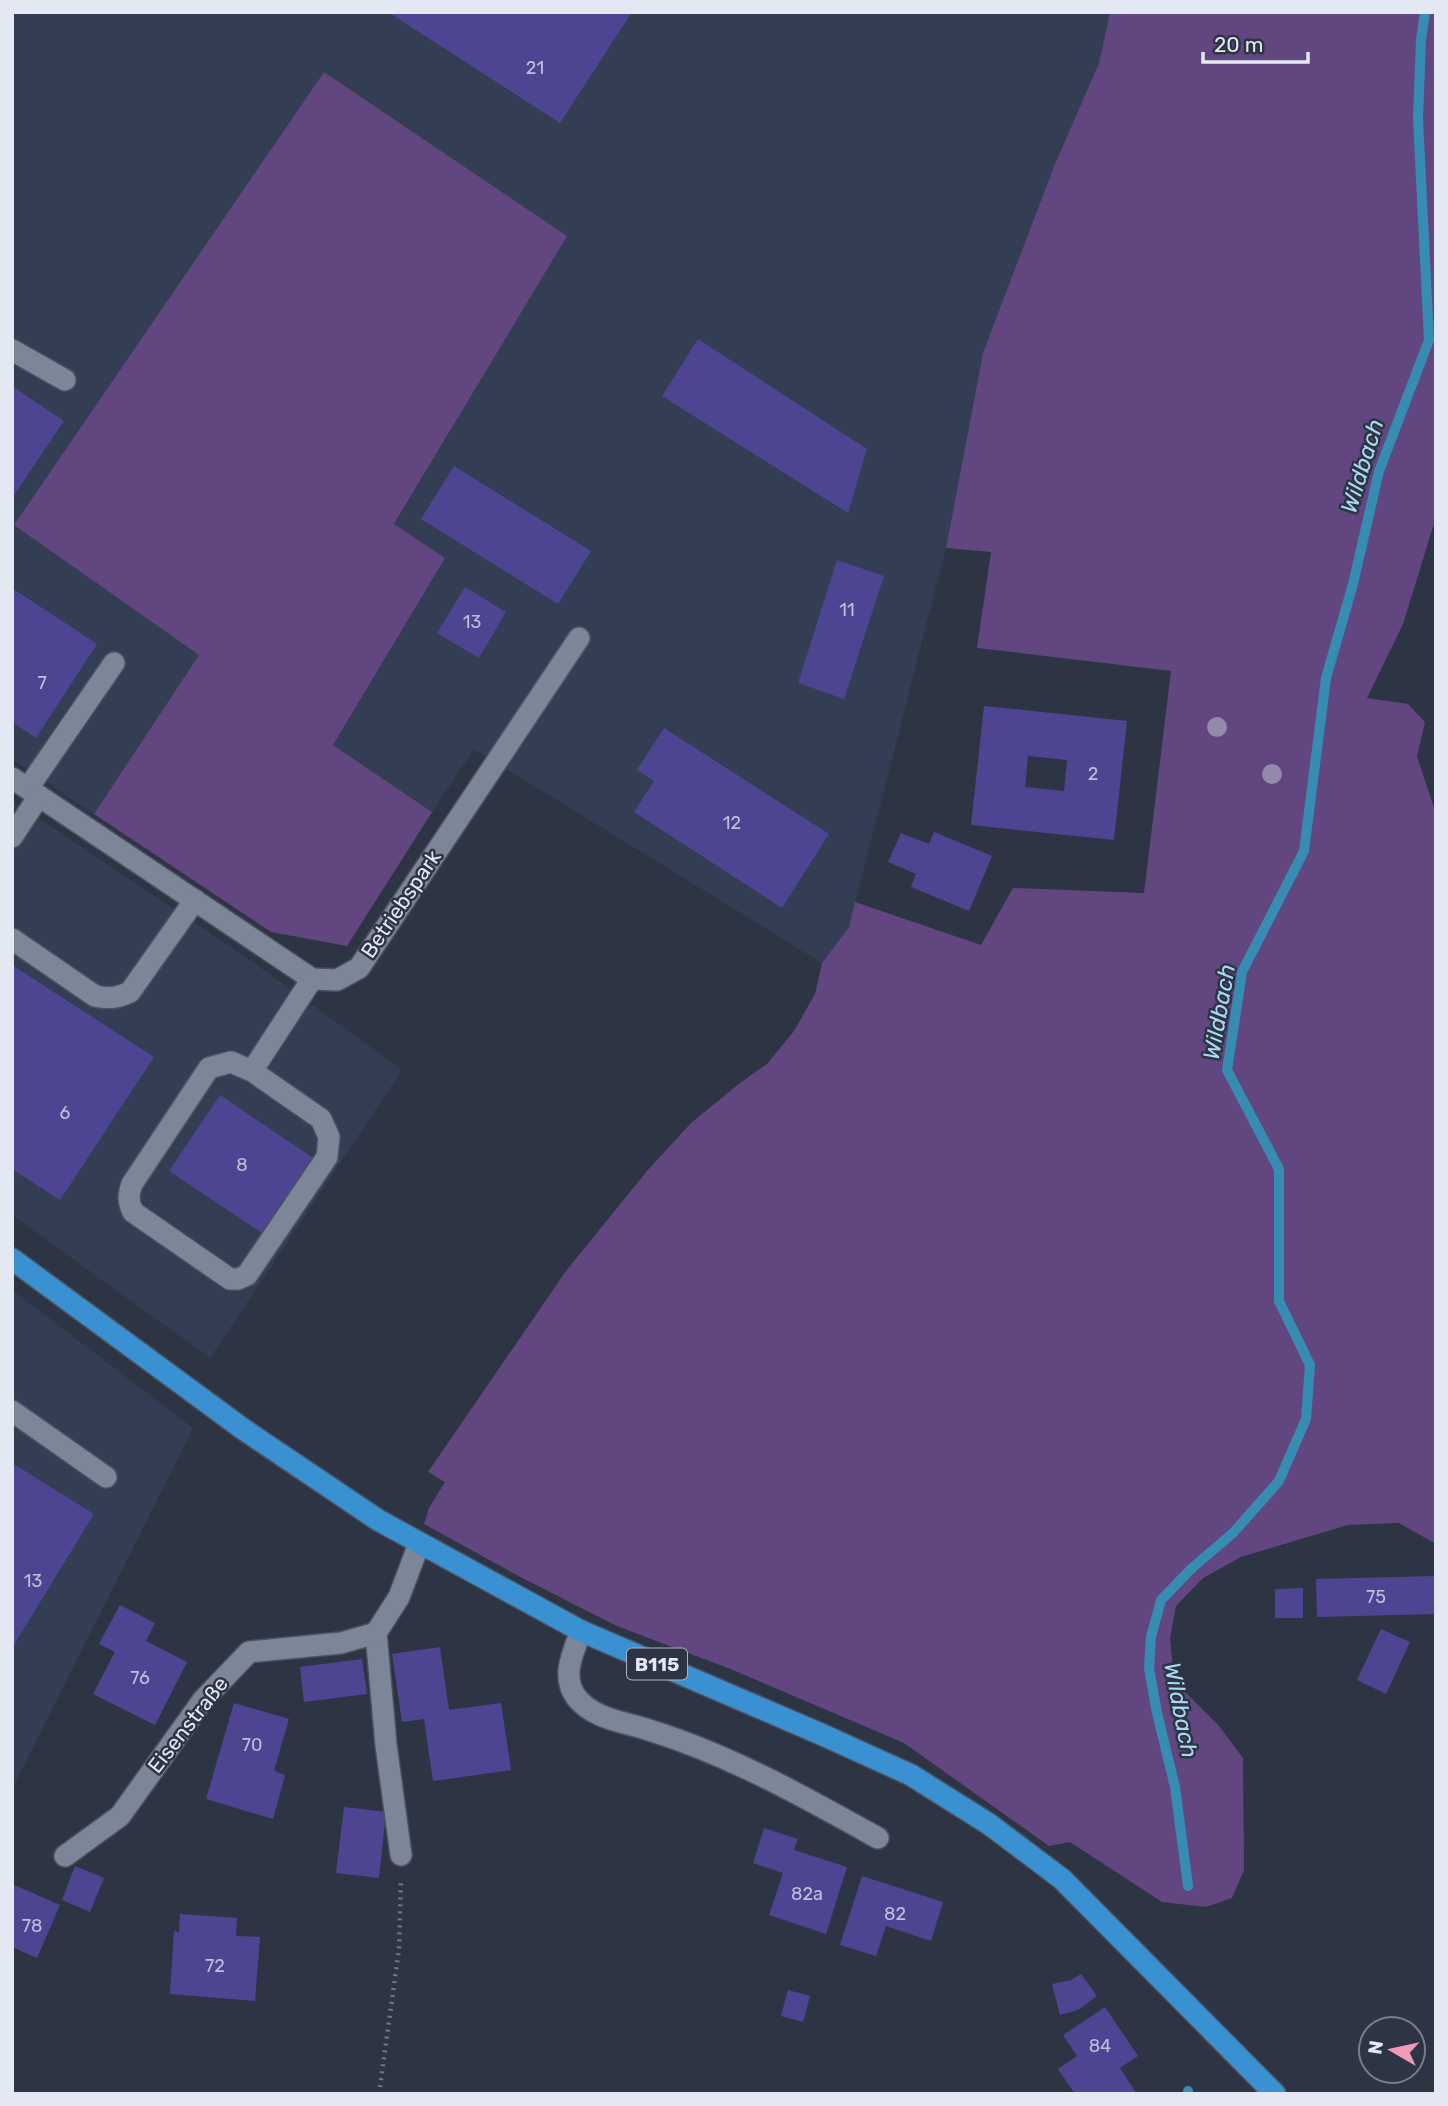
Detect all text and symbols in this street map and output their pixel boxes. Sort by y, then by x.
scale bar [1203,21,1308,65]
text: 20 m [1214,32,1263,57]
house number: 21 [526,57,544,79]
water label: Wildbach [1334,416,1390,516]
house number: 11 [839,599,855,621]
house number: 13 [463,611,481,633]
house number: 7 [37,672,47,694]
house number: 2 [1088,763,1098,785]
house number: 12 [723,812,741,834]
street label: Betriebspark [355,845,446,962]
water label: Wildbach [1197,962,1241,1062]
house number: 6 [60,1102,71,1124]
house number: 8 [236,1154,248,1176]
house number: 13 [24,1570,42,1592]
house number: 75 [1366,1586,1386,1608]
road number: B115 [627,1648,687,1680]
water label: Wildbach [1158,1660,1204,1760]
house number: 76 [130,1667,150,1689]
street label: Eisenstraße [142,1672,233,1778]
house number: 70 [242,1734,262,1756]
house number: 82a [791,1883,823,1905]
house number: 82 [884,1903,906,1925]
house number: 78 [22,1915,42,1937]
house number: 72 [205,1955,225,1977]
north arrow [1357,2015,1427,2085]
house number: 84 [1089,2035,1111,2057]
text: N [1363,2039,1388,2056]

